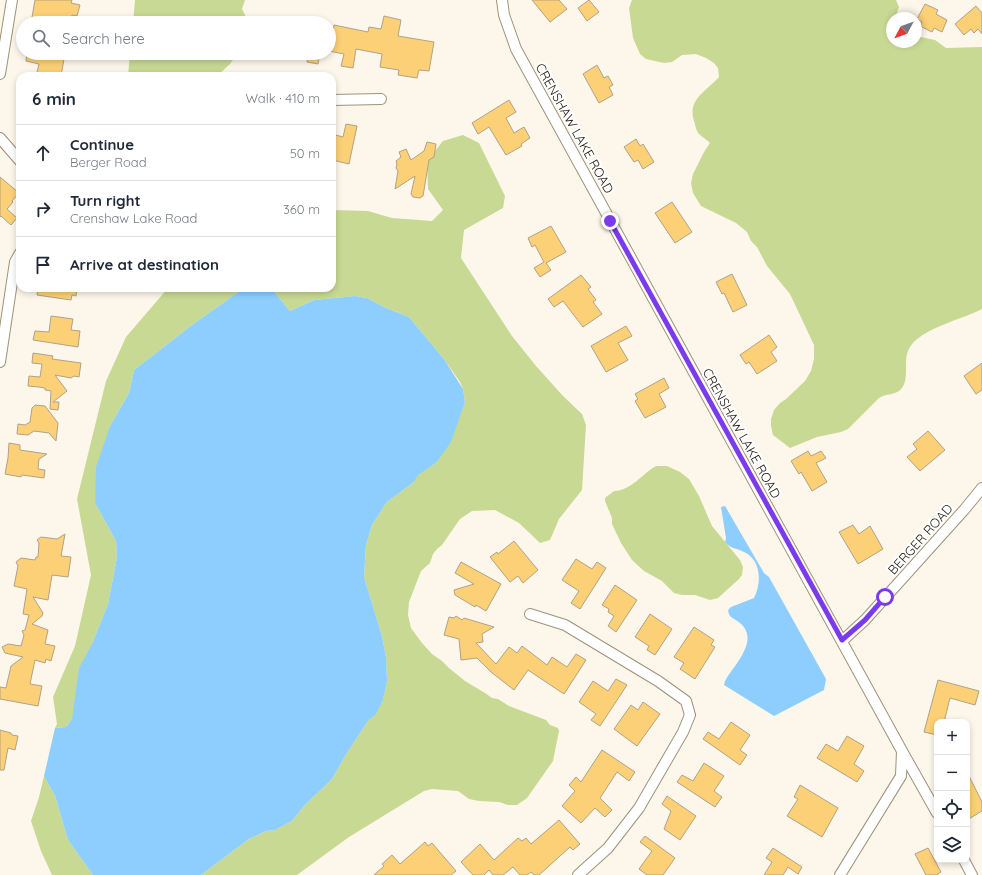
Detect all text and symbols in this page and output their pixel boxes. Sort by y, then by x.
north arrow [886,12,922,48]
search box [16,16,336,60]
icon: search [30,27,52,49]
text: Search here [62,29,145,48]
street label: CRENSHAW LAKE ROAD [533,60,617,196]
text: 6 min [32,88,76,109]
text: Walk · 410 m [245,90,320,106]
text: Continue [70,135,134,154]
icon: ahead [32,142,54,164]
text: 50 m [290,145,320,161]
text: Berger Road [70,154,147,170]
text: Turn right [70,191,141,210]
icon: right [32,198,54,220]
text: 360 m [283,201,320,217]
text: Crenshaw Lake Road [70,210,197,226]
route end [601,212,619,230]
icon: arrive [32,254,54,276]
text: Arrive at destination [70,255,219,274]
street label: CRENSHAW LAKE ROAD [700,365,784,501]
street label: BERGER ROAD [884,500,956,578]
route start [876,588,894,606]
map controls [934,719,970,863]
button: + [934,719,970,755]
button: − [934,755,970,791]
button: locate [934,791,970,827]
button: layers [934,827,970,863]

